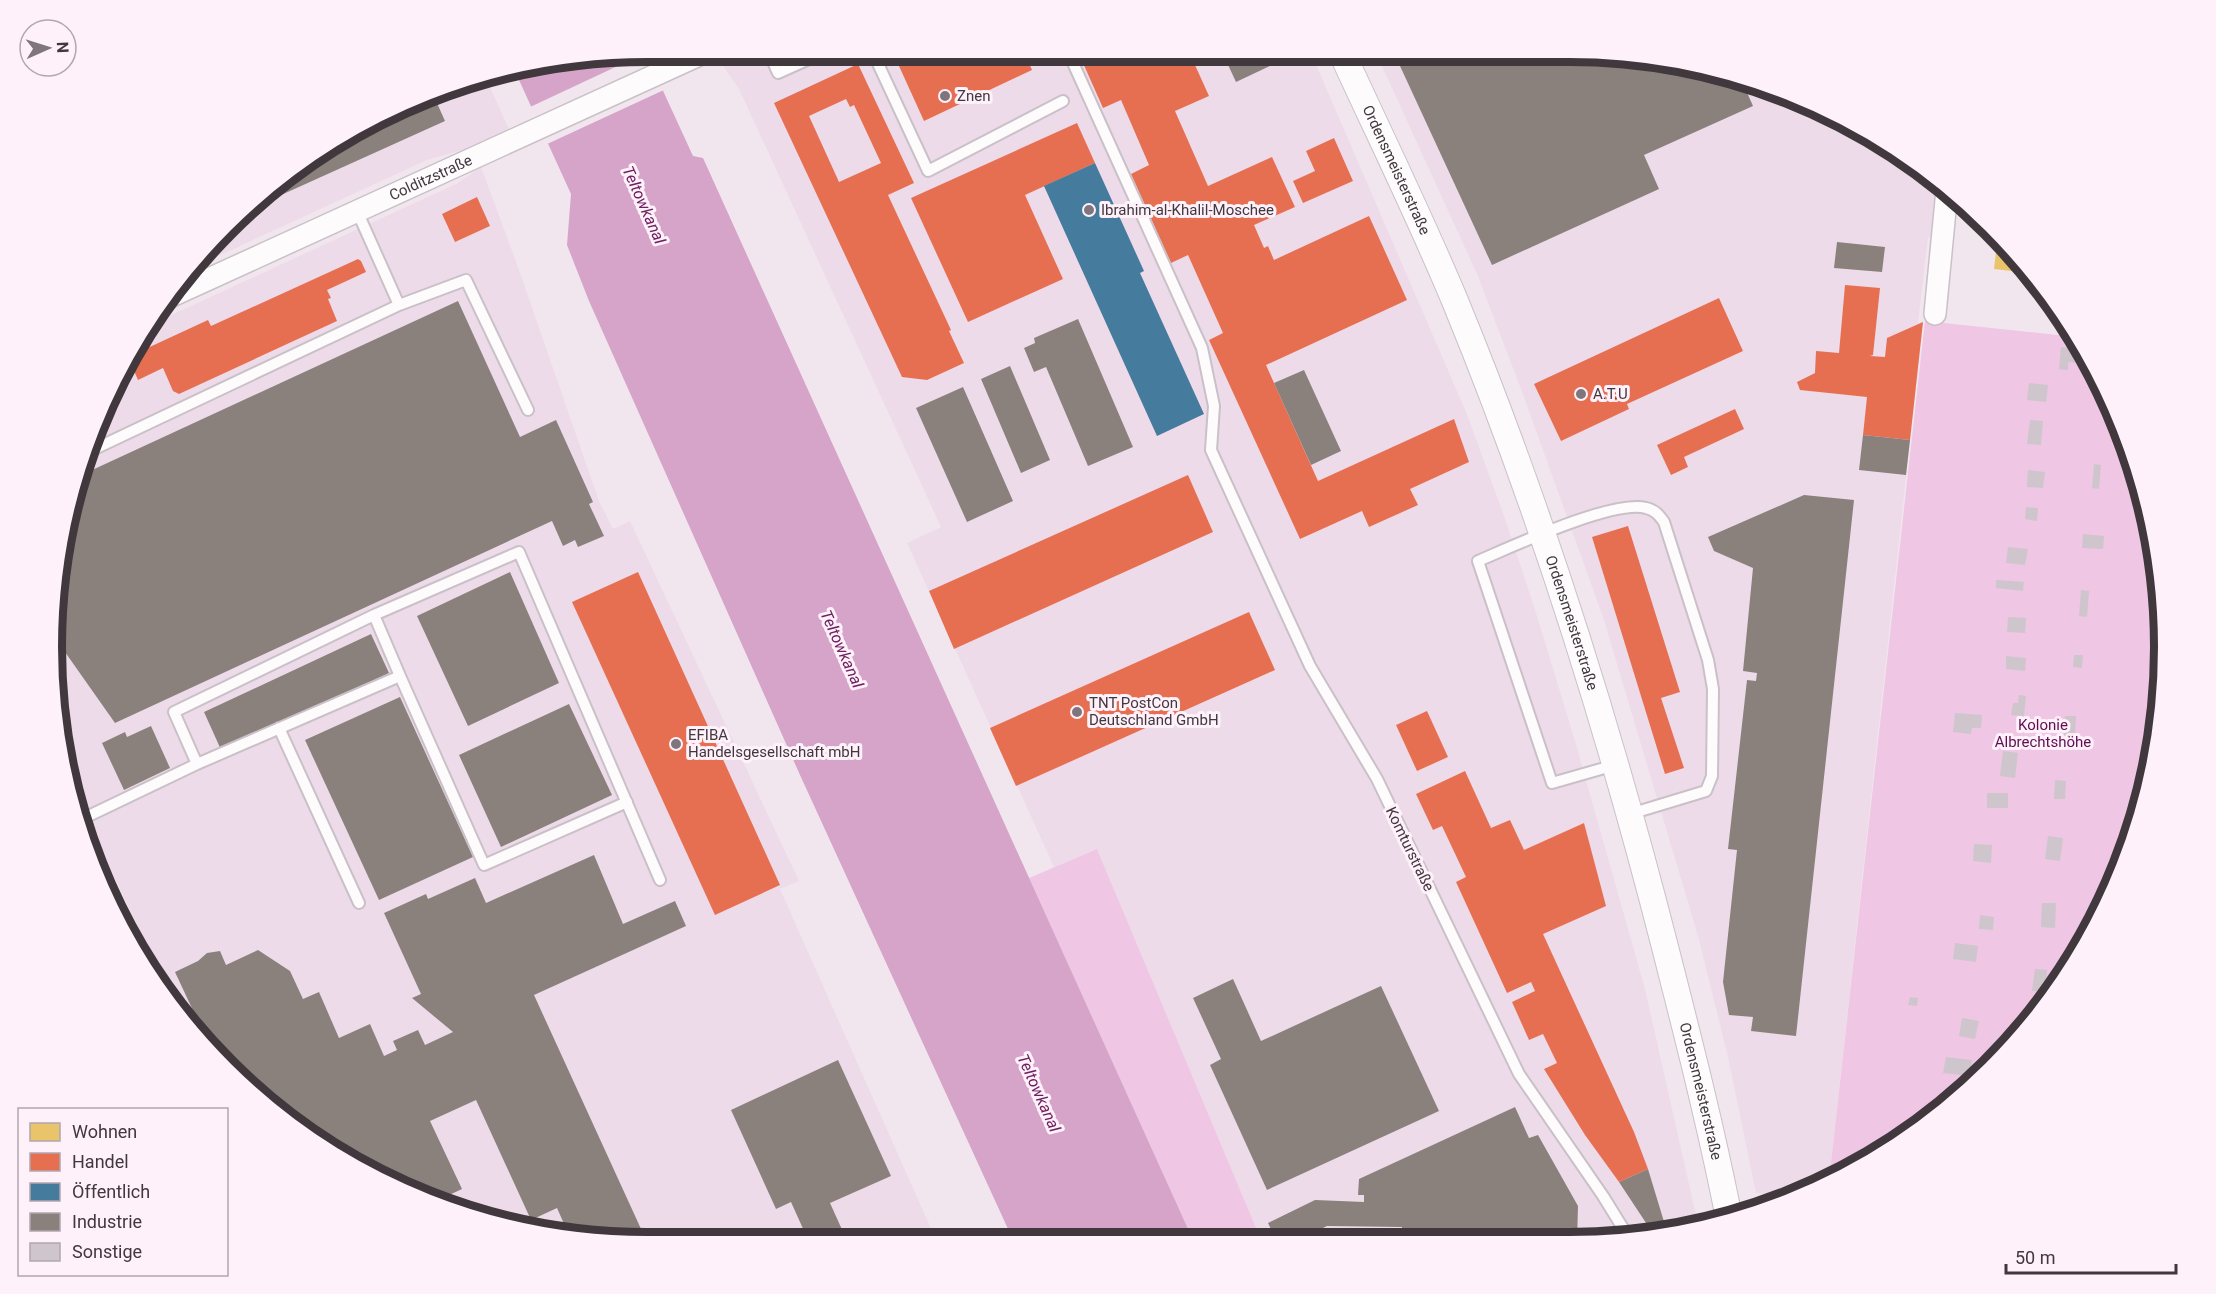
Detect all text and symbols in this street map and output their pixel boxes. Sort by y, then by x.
north arrow [18,18,78,78]
text: N [53,41,72,53]
place label: Znen [957,87,991,105]
marker: Znen [938,89,952,103]
street label: Ordensmeisterstraße [1359,102,1434,238]
street label: Colditzstraße [386,151,475,204]
water label: Teltowkanal [618,163,670,247]
place label: Ibrahim-al-Khalil-Moschee [1101,201,1274,219]
marker: Ibrahim-al-Khalil-Moschee [1082,203,1096,217]
place label: A.T.U [1593,385,1628,403]
marker: A.T.U [1574,387,1588,401]
street label: Ordensmeisterstraße [1542,553,1602,693]
water label: Teltowkanal [816,607,868,691]
place label: TNT PostCon Deutschland GmbH [1089,694,1219,729]
marker: TNT PostCon Deutschland GmbH [1070,705,1084,719]
park label: Kolonie Albrechtshöhe [1995,716,2091,751]
place label: EFIBA Handelsgesellschaft mbH [688,726,860,761]
marker: EFIBA Handelsgesellschaft mbH [669,737,683,751]
street label: Komturstraße [1382,804,1438,894]
street label: Ordensmeisterstraße [1676,1021,1726,1162]
water label: Teltowkanal [1013,1051,1065,1135]
legend [18,1108,228,1276]
text: Wohnen [72,1121,137,1142]
text: Handel [72,1151,129,1172]
text: Öffentlich [72,1181,150,1202]
text: Industrie [72,1211,142,1232]
scale bar [2006,1237,2176,1275]
text: Sonstige [72,1241,142,1262]
text: 50 m [2015,1247,2055,1268]

